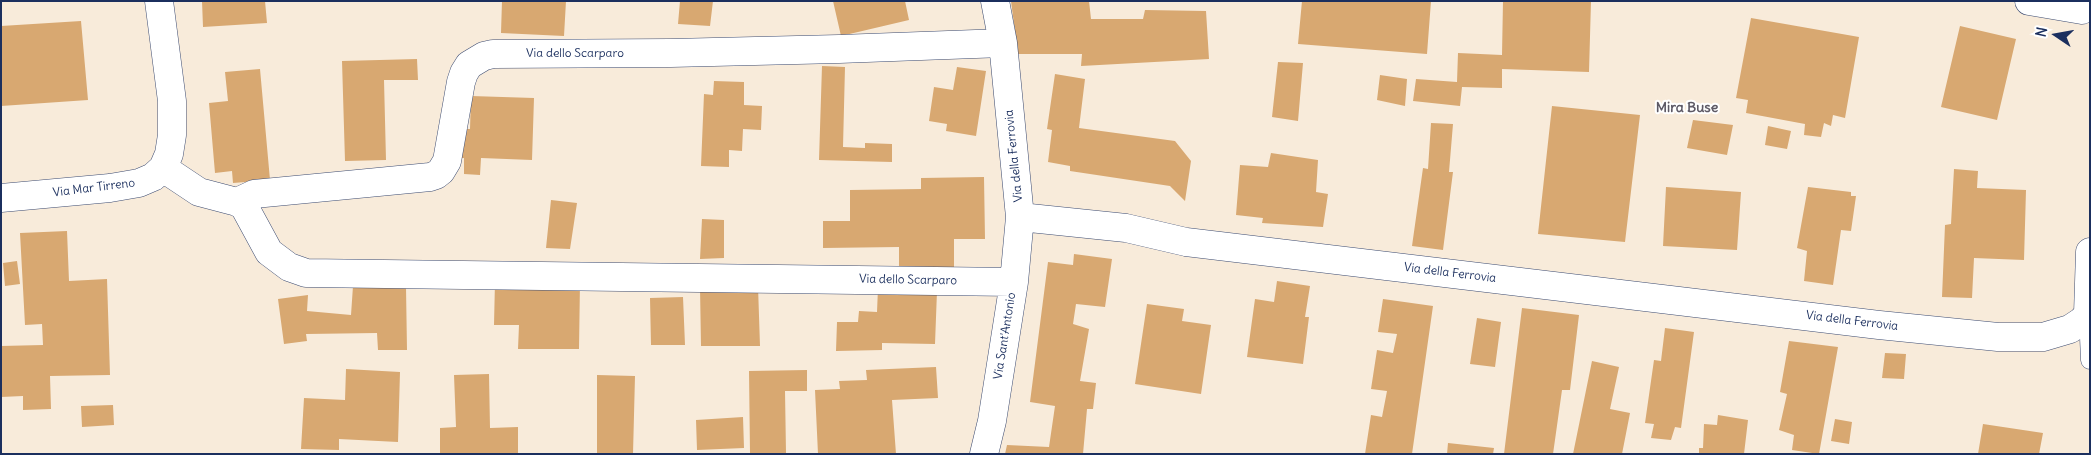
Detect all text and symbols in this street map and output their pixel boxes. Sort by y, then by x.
north arrow [2031,10,2081,60]
text: N [2032,25,2051,38]
street label: Via dello Scarparo [526,47,624,61]
district label: Mira Buse [1656,100,1718,116]
street label: Via della Ferrovia [1002,109,1026,203]
street label: Via Mar Tirreno [52,176,136,200]
street label: Via della Ferrovia [1403,260,1497,286]
street label: Via dello Scarparo [859,272,957,288]
street label: Via Sant'Antonio [991,291,1019,381]
street label: Via della Ferrovia [1805,308,1899,334]

